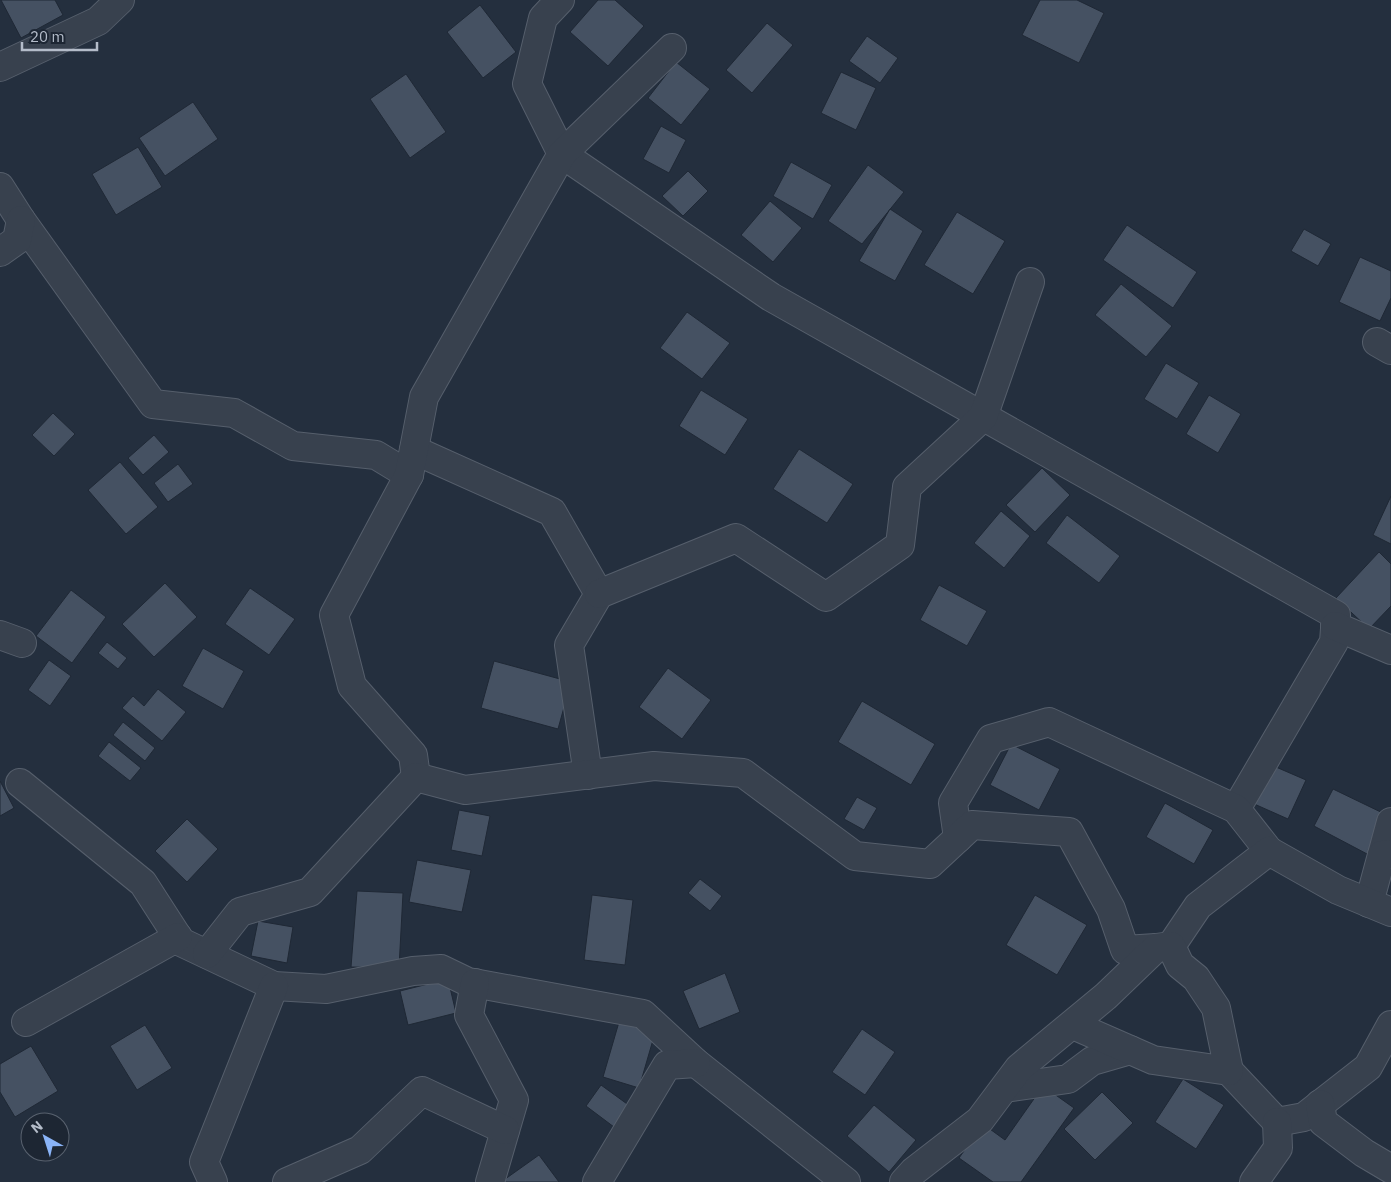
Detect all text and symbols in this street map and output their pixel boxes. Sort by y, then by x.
scale bar [22,20,98,52]
text: 20 m [30,27,65,46]
north arrow [20,1112,70,1162]
text: N [27,1117,46,1137]

